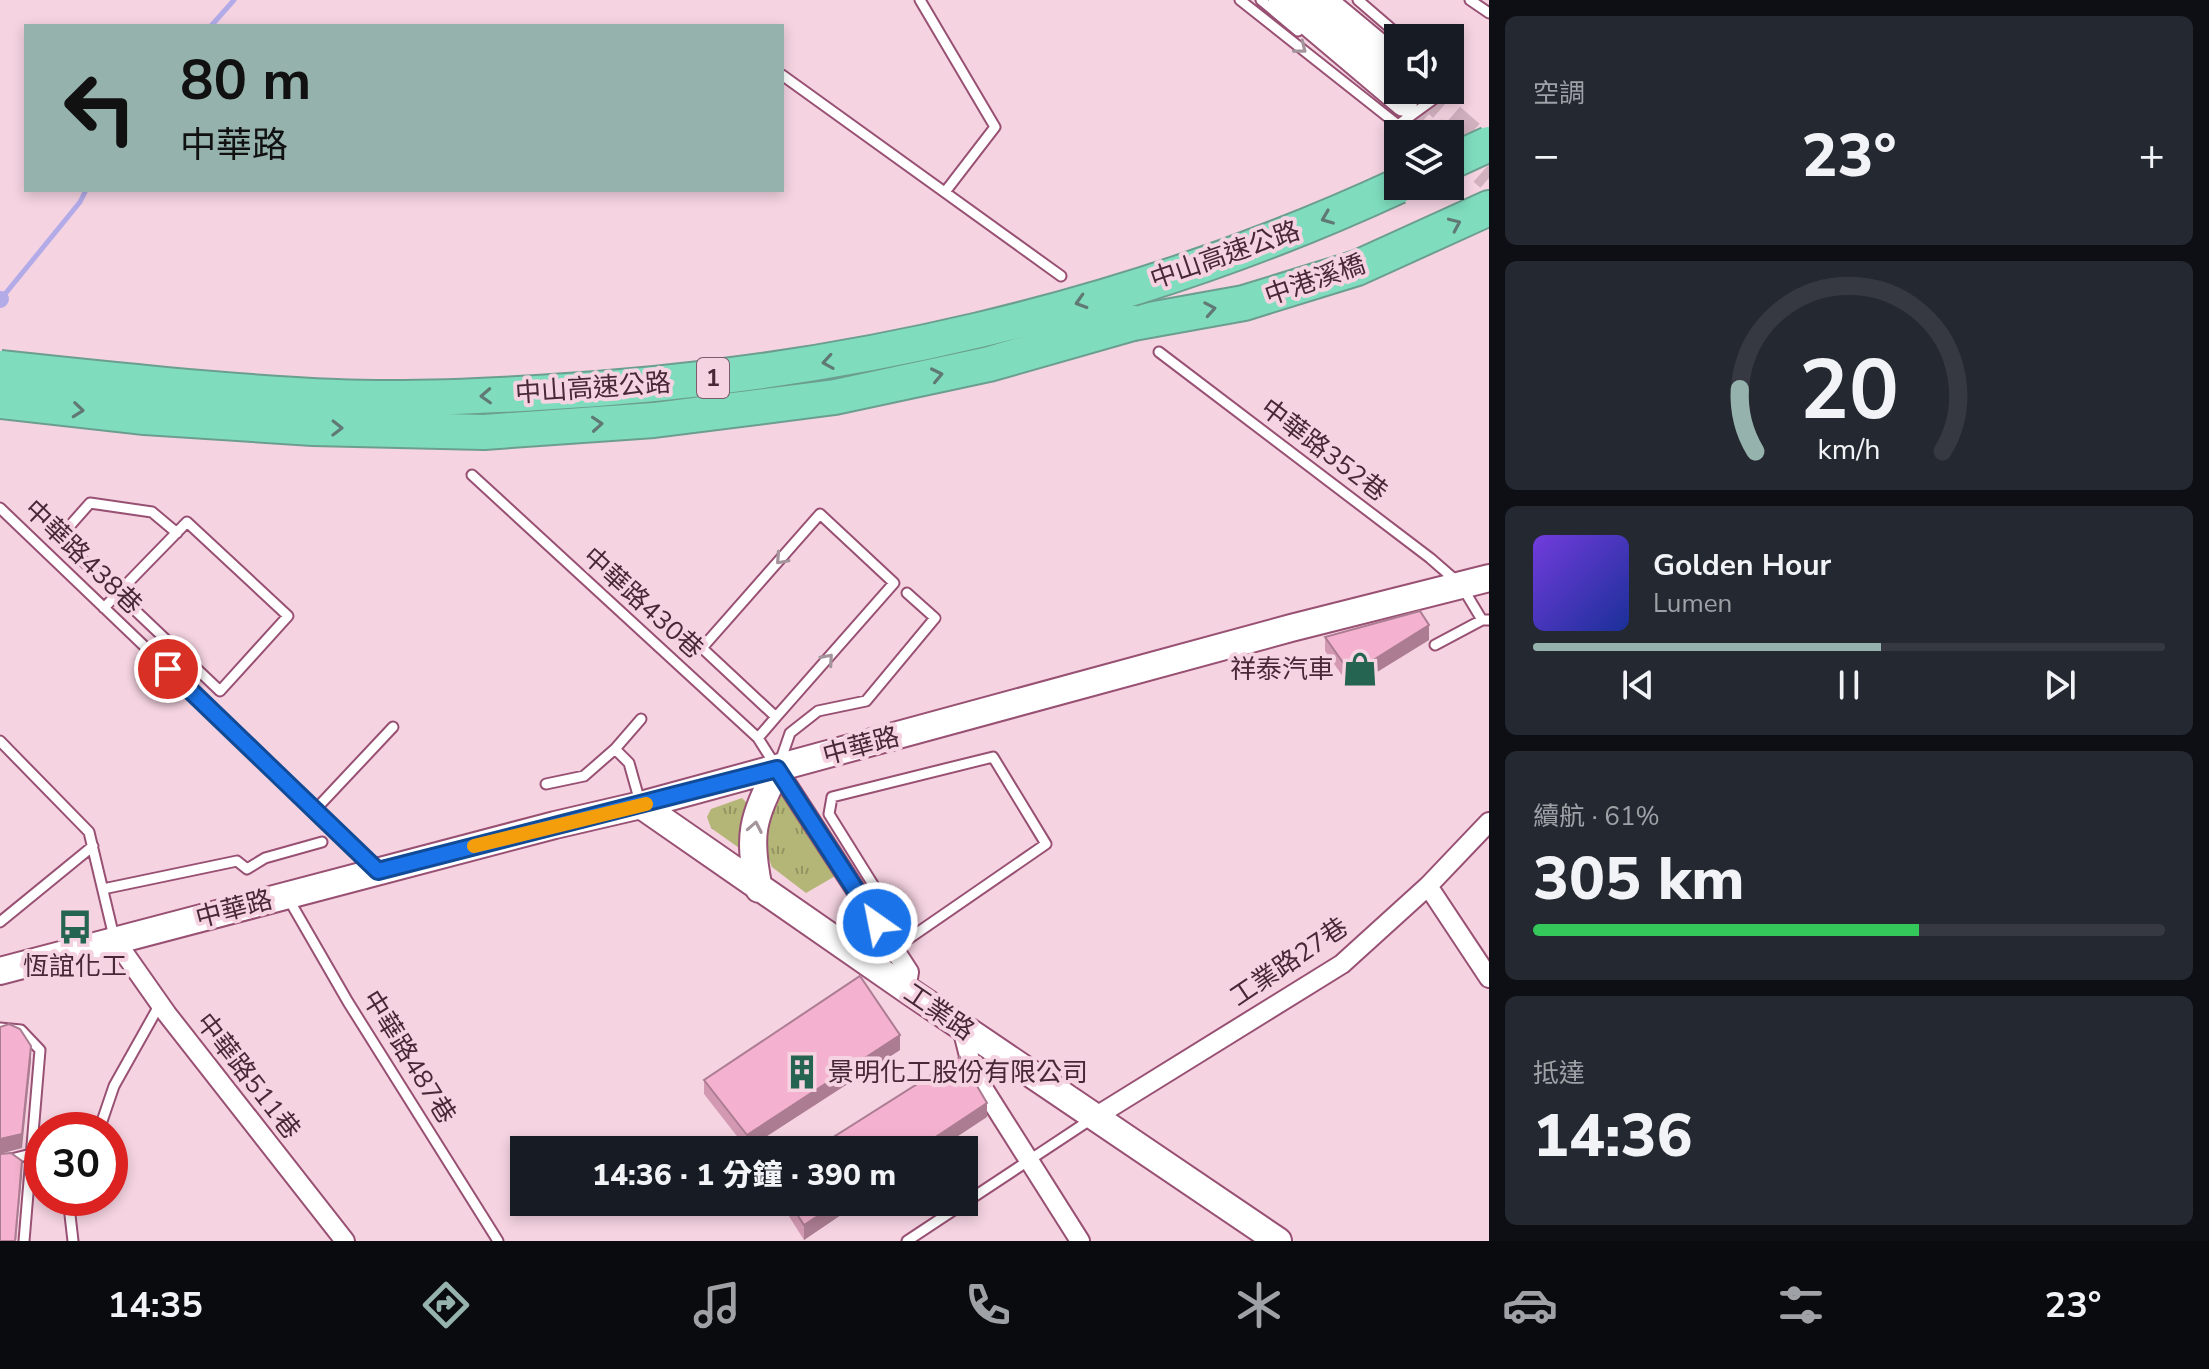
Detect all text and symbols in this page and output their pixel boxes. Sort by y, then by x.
map controls [1384,24,1464,200]
button: sound [1384,24,1464,104]
one-way arrow [1292,39,1307,53]
text: 80 m [180,42,311,119]
icon: left [48,56,152,160]
text: 空調 [1533,76,1585,111]
text: 23° [1801,115,1897,197]
button: layers [1384,120,1464,200]
text: 中華路 [180,121,288,170]
text: − [1533,126,1559,186]
text: + [2139,126,2165,186]
one-way arrow [1321,208,1335,225]
street label: 中山高速公路 [1146,213,1304,297]
one-way arrow [1446,218,1461,234]
street label: 中港溪橋 [1260,247,1370,313]
one-way arrow [1075,293,1089,309]
one-way arrow [1203,302,1217,319]
text: 20 [1799,333,1899,446]
one-way arrow [821,352,835,369]
road number: 1 [697,358,729,398]
street label: 中山高速公路 [514,365,672,411]
one-way arrow [929,367,943,384]
one-way arrow [479,387,492,404]
street label: 中華路352巷 [1253,391,1395,509]
one-way arrow [71,401,84,418]
one-way arrow [590,416,603,433]
one-way arrow [331,420,344,437]
text: km/h [1818,430,1880,469]
street label: 中華路438巷 [17,492,149,622]
street label: 中華路430巷 [575,540,711,666]
text: Golden Hour [1653,545,1831,586]
one-way arrow [776,549,791,564]
text: Lumen [1653,586,1732,621]
pin [134,635,202,703]
icon: arrive [146,647,190,691]
shop icon: 祥泰汽車 [1341,650,1379,688]
place label: 祥泰汽車 [1230,652,1334,687]
one-way arrow [818,653,833,668]
icon: previous [1616,663,1660,707]
icon: pause [1827,663,1871,707]
icon: next [2038,663,2082,707]
street label: 中華路 [819,719,903,773]
text: 續航 · 61% [1533,799,1660,834]
one-way arrow [745,820,762,834]
text: 305 km [1533,838,1745,920]
position arrow [835,881,919,965]
street label: 中華路 [192,882,276,936]
bus stop icon: 恆誼化工 [56,908,94,946]
street label: 工業路27巷 [1223,910,1355,1014]
place label: 恆誼化工 [23,949,127,984]
street label: 工業路 [897,976,981,1048]
street label: 中華路487巷 [354,984,464,1130]
street label: 中華路511巷 [188,1006,308,1146]
building icon: 景明化工股份有限公司 [783,1053,821,1091]
place label: 景明化工股份有限公司 [828,1055,1088,1090]
text: 抵達 [1533,1056,1585,1091]
text: 14:36 [1533,1095,1693,1177]
speed limit sign: 30 [24,1112,128,1216]
text: 14:36 · 1 分鐘 · 390 m [592,1155,896,1196]
icon: directions [418,1277,474,1333]
icon: music [689,1277,745,1333]
icon: phone [960,1277,1016,1333]
icon: climate [1231,1277,1287,1333]
icon: car [1502,1277,1558,1333]
icon: filters [1773,1277,1829,1333]
text: 14:35 [108,1281,203,1330]
text: 23° [2045,1281,2101,1330]

